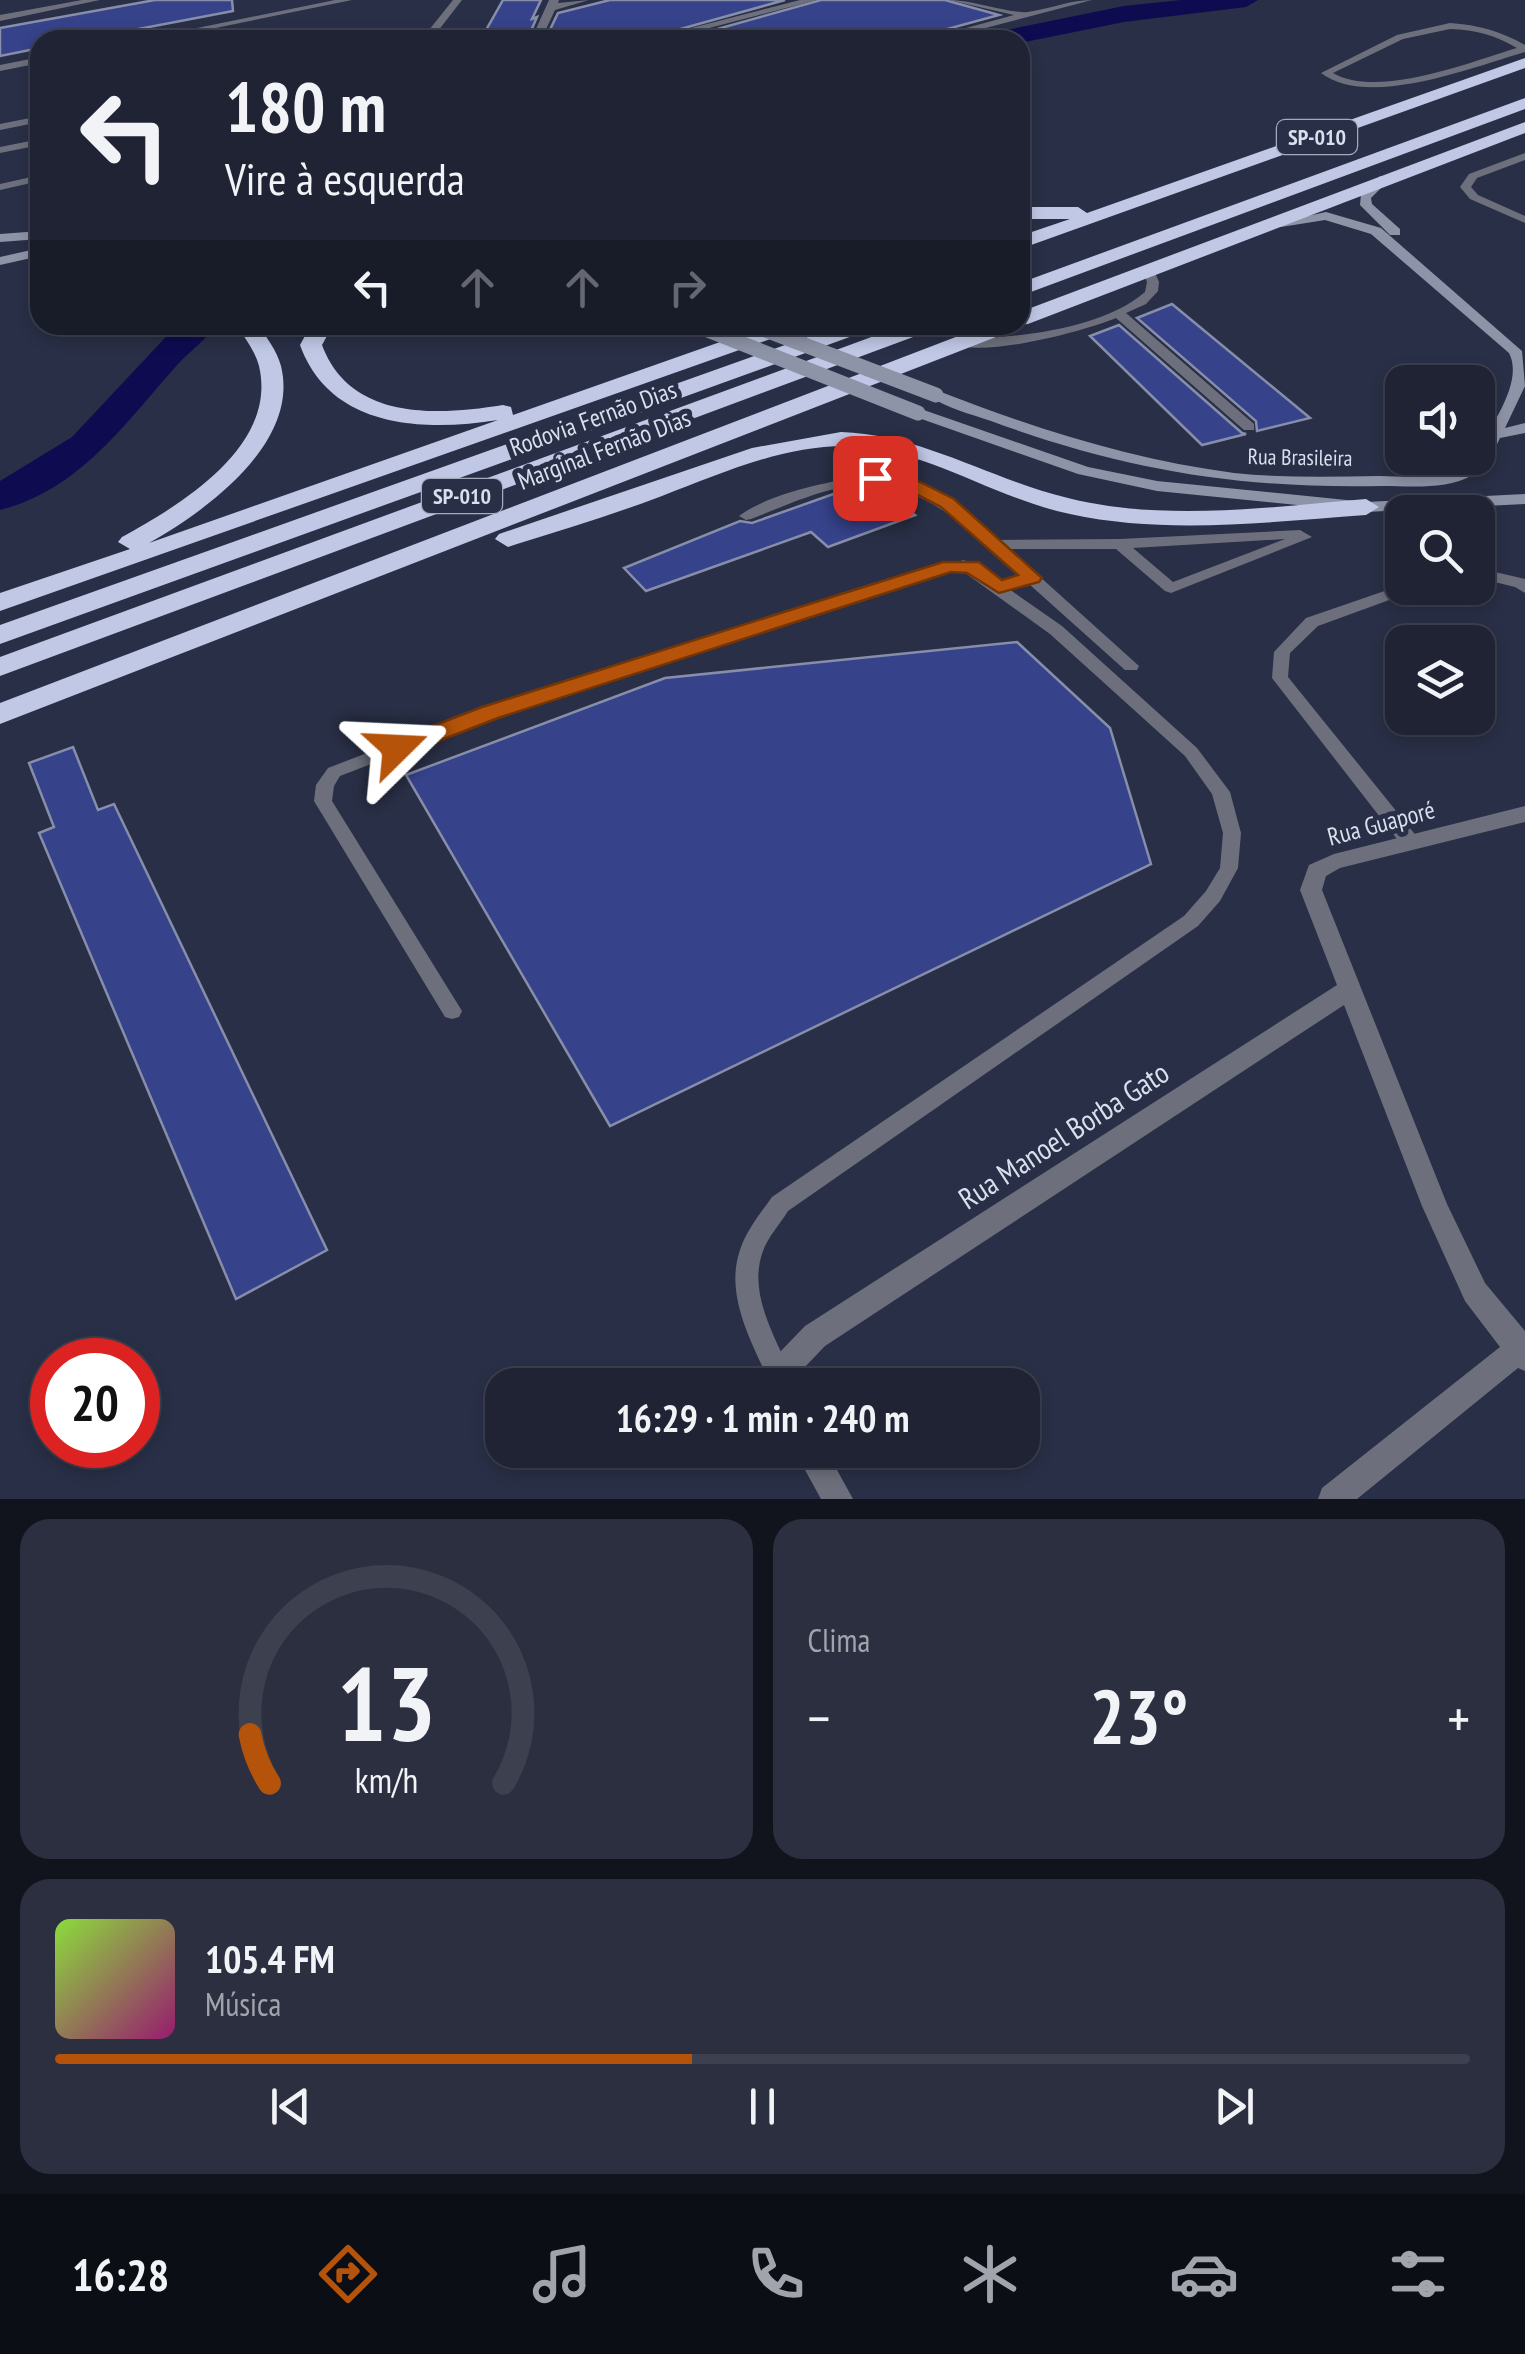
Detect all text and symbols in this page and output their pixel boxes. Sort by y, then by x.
text: 180 m [225,61,386,151]
icon: left [60,70,190,200]
road number: SP-010 [1277,120,1357,154]
text: Vire à esquerda [225,149,465,207]
icon: left [345,260,400,315]
icon: ahead [450,260,505,315]
icon: ahead [555,260,610,315]
icon: right [660,260,715,315]
map controls [1385,365,1495,735]
button: sound [1385,365,1495,475]
street label: Rodovia Fernão Dias [505,373,681,463]
street label: Marginal Fernão Dias [513,401,695,497]
pin [833,436,918,521]
street label: Rua Brasileira [1247,442,1353,472]
icon: arrive [848,451,903,506]
road number: SP-010 [422,479,502,513]
button: search [1385,495,1495,605]
button: layers [1385,625,1495,735]
position arrow [345,696,449,800]
street label: Rua Guaporé [1324,793,1438,853]
street label: Rua Manoel Borba Gato [951,1052,1176,1217]
speed limit sign: 20 [30,1338,160,1468]
text: 16:29 · 1 min · 240 m [616,1393,909,1442]
text: Clima [808,1619,870,1661]
text: 13 [337,1635,436,1770]
text: 23° [1089,1668,1188,1765]
text: − [808,1682,830,1753]
text: + [1447,1682,1470,1753]
text: km/h [355,1757,418,1803]
text: 105.4 FM [205,1934,335,1983]
text: Música [205,1983,281,2025]
icon: previous [263,2079,318,2134]
icon: pause [735,2079,790,2134]
icon: next [1207,2079,1262,2134]
icon: directions [313,2239,383,2309]
icon: music [527,2239,597,2309]
icon: phone [741,2239,811,2309]
icon: climate [955,2239,1025,2309]
icon: car [1169,2239,1239,2309]
icon: filters [1383,2239,1453,2309]
text: 16:28 [72,2245,169,2303]

